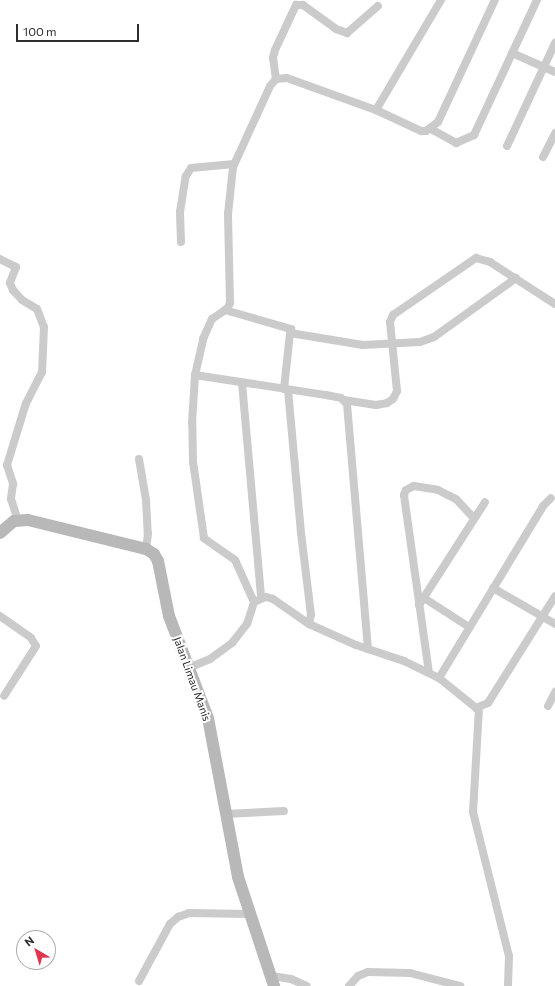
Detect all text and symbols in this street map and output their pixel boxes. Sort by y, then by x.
scale bar [18,16,141,42]
text: 100 m [23,24,57,38]
street label: Jalan Limau Manis [171,635,213,723]
north arrow [16,930,56,970]
text: N [22,933,36,949]

